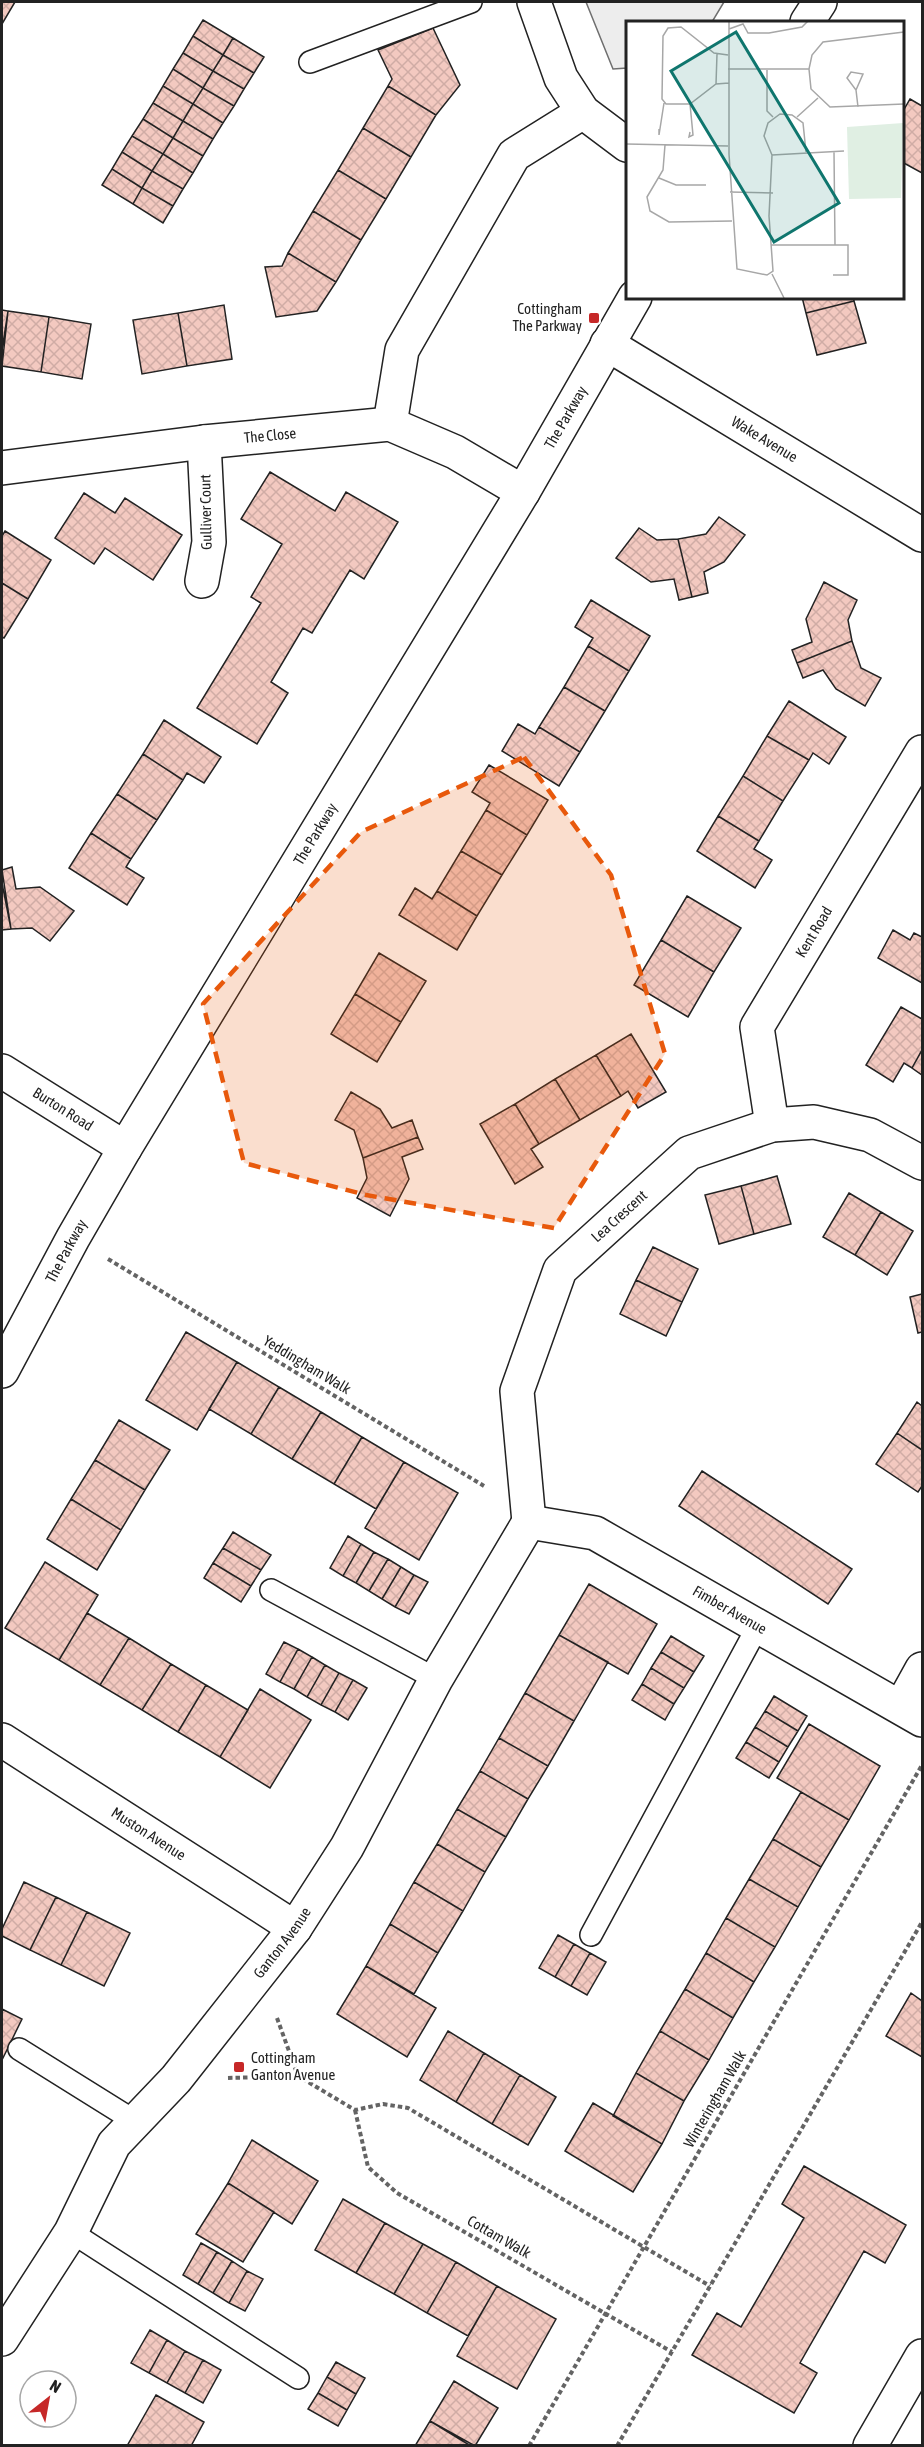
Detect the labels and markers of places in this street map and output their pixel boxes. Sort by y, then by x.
place label: Cottingham The Parkway [513,300,582,334]
marker: Cottingham The Parkway [587,311,601,325]
place label: Cottingham Ganton Avenue [251,2049,335,2083]
marker: Cottingham Ganton Avenue [232,2060,246,2074]

